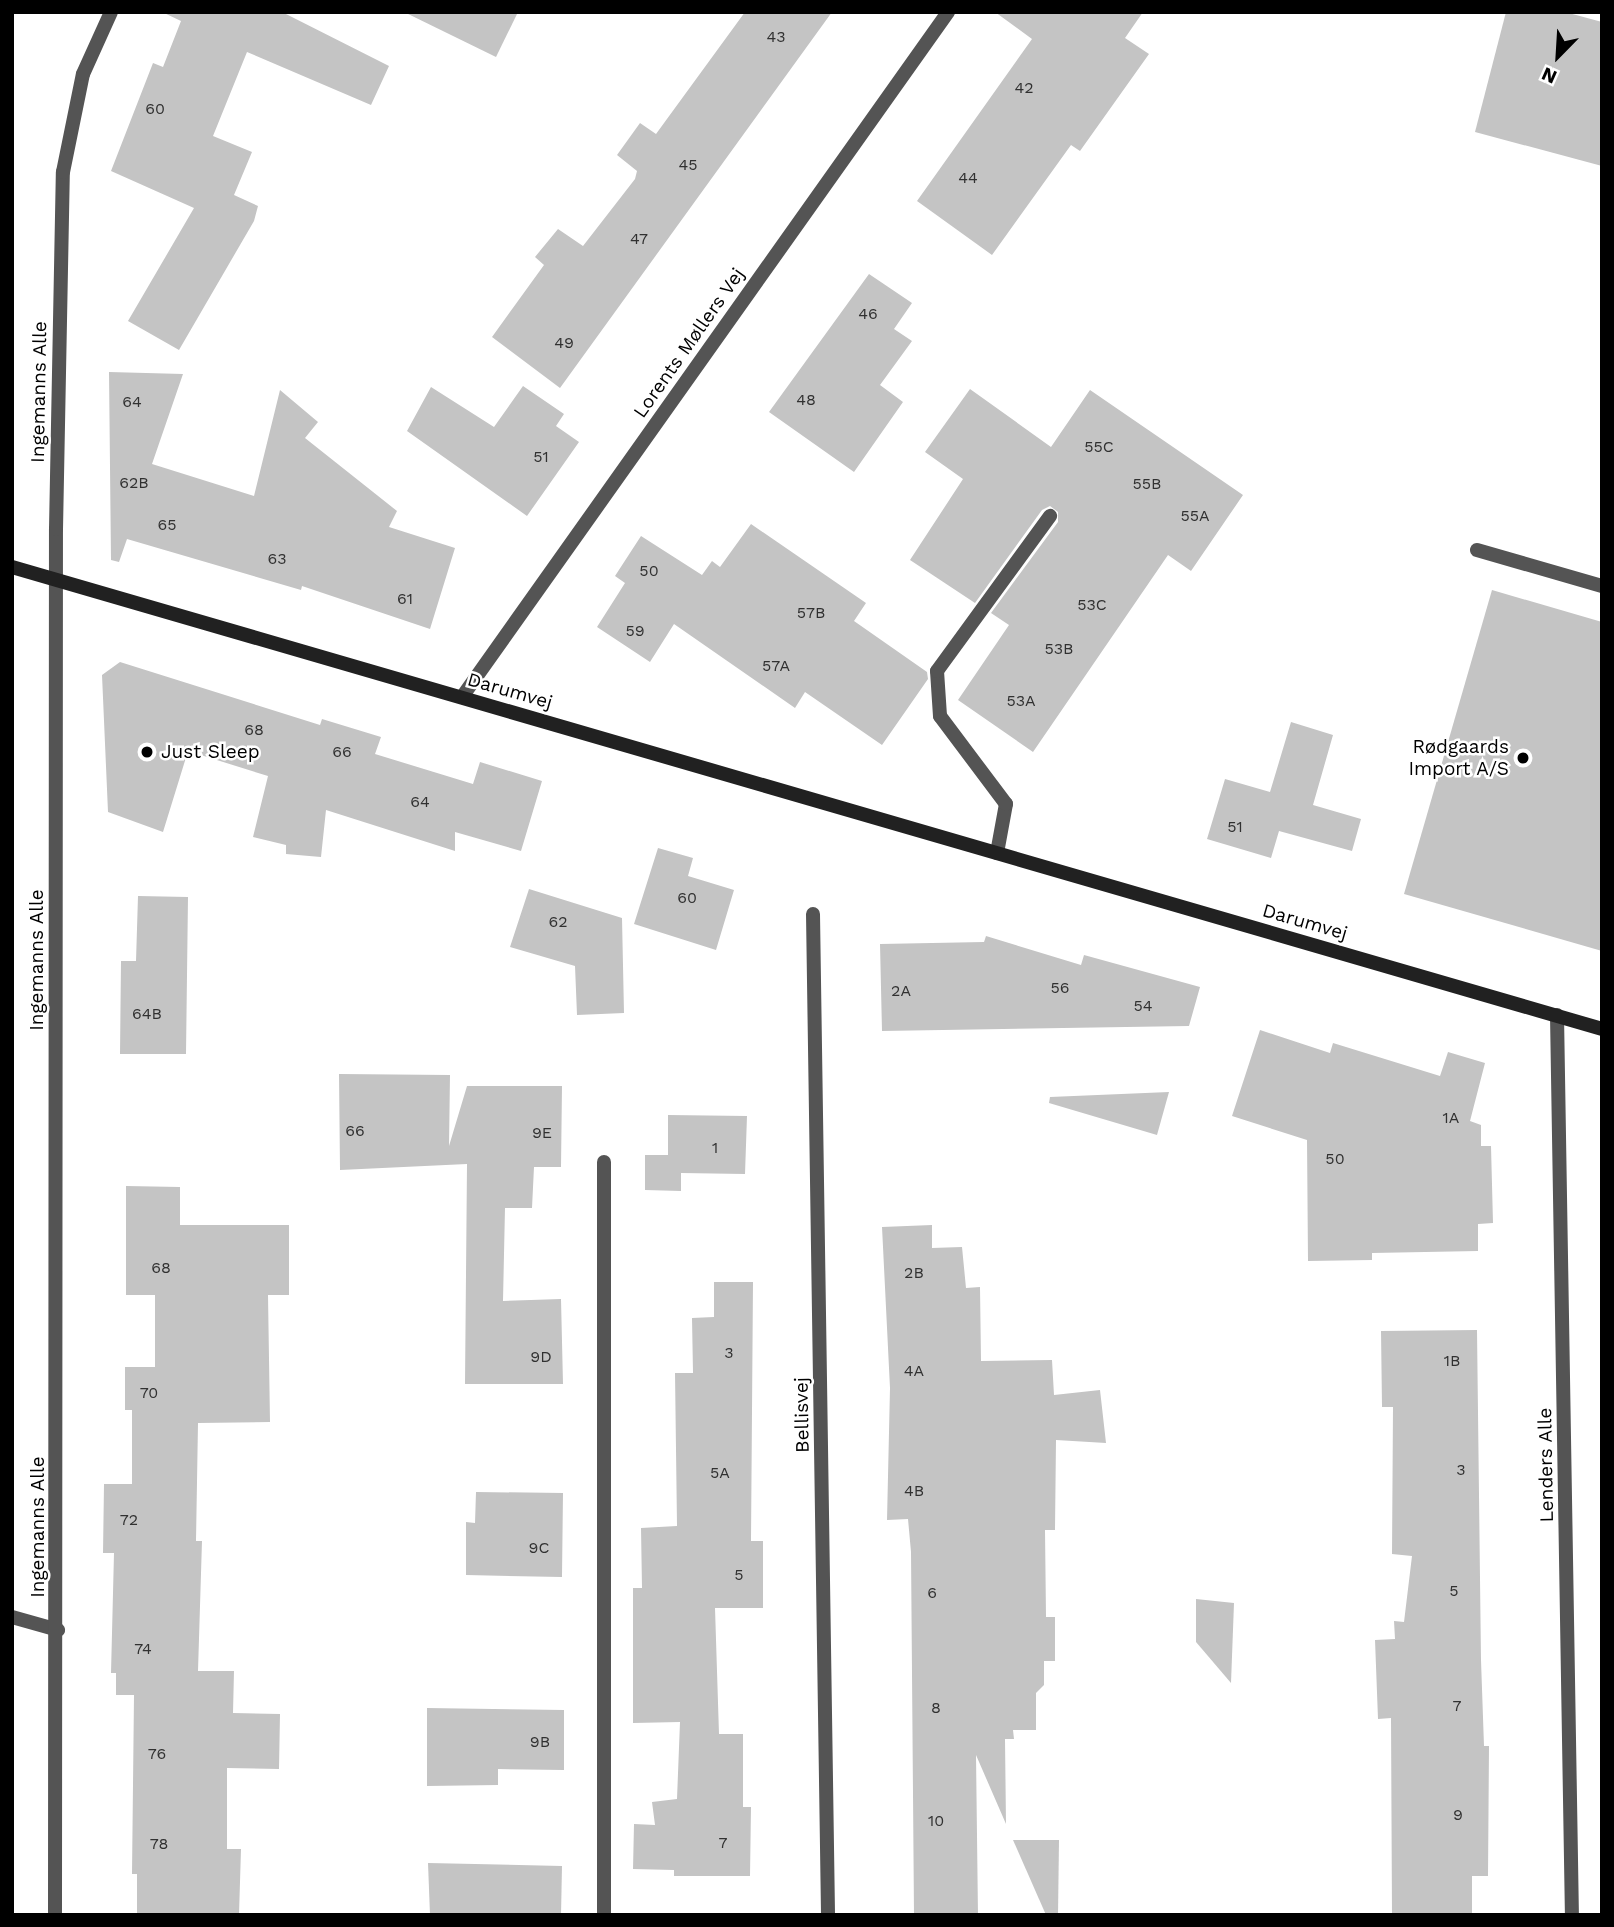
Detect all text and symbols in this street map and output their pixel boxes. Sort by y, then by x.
north arrow [1523,21,1593,91]
house number: 43 [766,27,786,47]
text: N [1538,62,1560,89]
house number: 42 [1014,78,1034,98]
house number: 60 [145,99,165,119]
house number: 45 [678,155,698,175]
house number: 44 [958,168,978,188]
house number: 47 [630,229,648,249]
street label: Lorents Møllers Vej [629,263,749,423]
house number: 46 [858,304,878,324]
street label: Ingemanns Alle [26,321,52,463]
house number: 49 [554,333,574,353]
house number: 48 [796,390,816,410]
house number: 64 [122,392,142,412]
house number: 55C [1084,437,1114,457]
house number: 51 [533,447,549,467]
house number: 62B [119,473,149,493]
house number: 55B [1132,474,1162,494]
house number: 55A [1180,506,1210,526]
house number: 65 [157,515,177,535]
house number: 63 [267,549,287,569]
house number: 50 [639,561,659,581]
house number: 61 [397,589,413,609]
house number: 53C [1077,595,1107,615]
house number: 57B [797,603,825,623]
house number: 59 [625,621,645,641]
house number: 53B [1044,639,1074,659]
house number: 57A [762,656,790,676]
street label: Darumvej [465,668,555,714]
house number: 53A [1006,691,1036,711]
house number: 68 [244,720,264,740]
place label: Rødgaards Import A/S [1408,736,1509,780]
place label: Just Sleep [161,741,260,763]
house number: 66 [332,742,352,762]
marker: Just Sleep [139,744,155,760]
marker: Rødgaards Import A/S [1515,750,1531,766]
house number: 64 [410,792,430,812]
house number: 51 [1227,817,1243,837]
house number: 60 [677,888,697,908]
street label: Ingemanns Alle [26,889,48,1031]
street label: Darumvej [1260,899,1350,945]
house number: 62 [548,912,568,932]
house number: 56 [1050,978,1070,998]
house number: 2A [891,981,911,1001]
house number: 54 [1133,996,1153,1016]
house number: 64B [132,1004,162,1024]
house number: 1A [1443,1108,1459,1128]
house number: 66 [345,1121,365,1141]
house number: 9E [532,1123,552,1143]
house number: 1 [712,1138,718,1158]
house number: 50 [1325,1149,1345,1169]
house number: 68 [151,1258,171,1278]
house number: 2B [904,1263,924,1283]
house number: 3 [724,1343,734,1363]
house number: 9D [530,1347,552,1367]
house number: 1B [1444,1351,1460,1371]
house number: 4A [904,1361,924,1381]
street label: Bellisvej [790,1377,814,1453]
house number: 70 [140,1383,158,1403]
street label: Lenders Alle [1534,1407,1558,1523]
street label: Ingemanns Alle [27,1456,49,1598]
house number: 3 [1456,1460,1466,1480]
house number: 5A [710,1463,730,1483]
house number: 4B [904,1481,924,1501]
house number: 72 [120,1510,138,1530]
house number: 9C [529,1538,549,1558]
house number: 5 [734,1565,744,1585]
house number: 5 [1449,1581,1459,1601]
house number: 6 [927,1583,937,1603]
house number: 74 [134,1639,152,1659]
house number: 7 [1453,1696,1461,1716]
house number: 8 [931,1698,941,1718]
house number: 9B [530,1732,550,1752]
house number: 76 [148,1744,166,1764]
house number: 9 [1453,1805,1463,1825]
house number: 10 [928,1811,944,1831]
house number: 7 [719,1833,727,1853]
house number: 78 [150,1834,168,1854]

